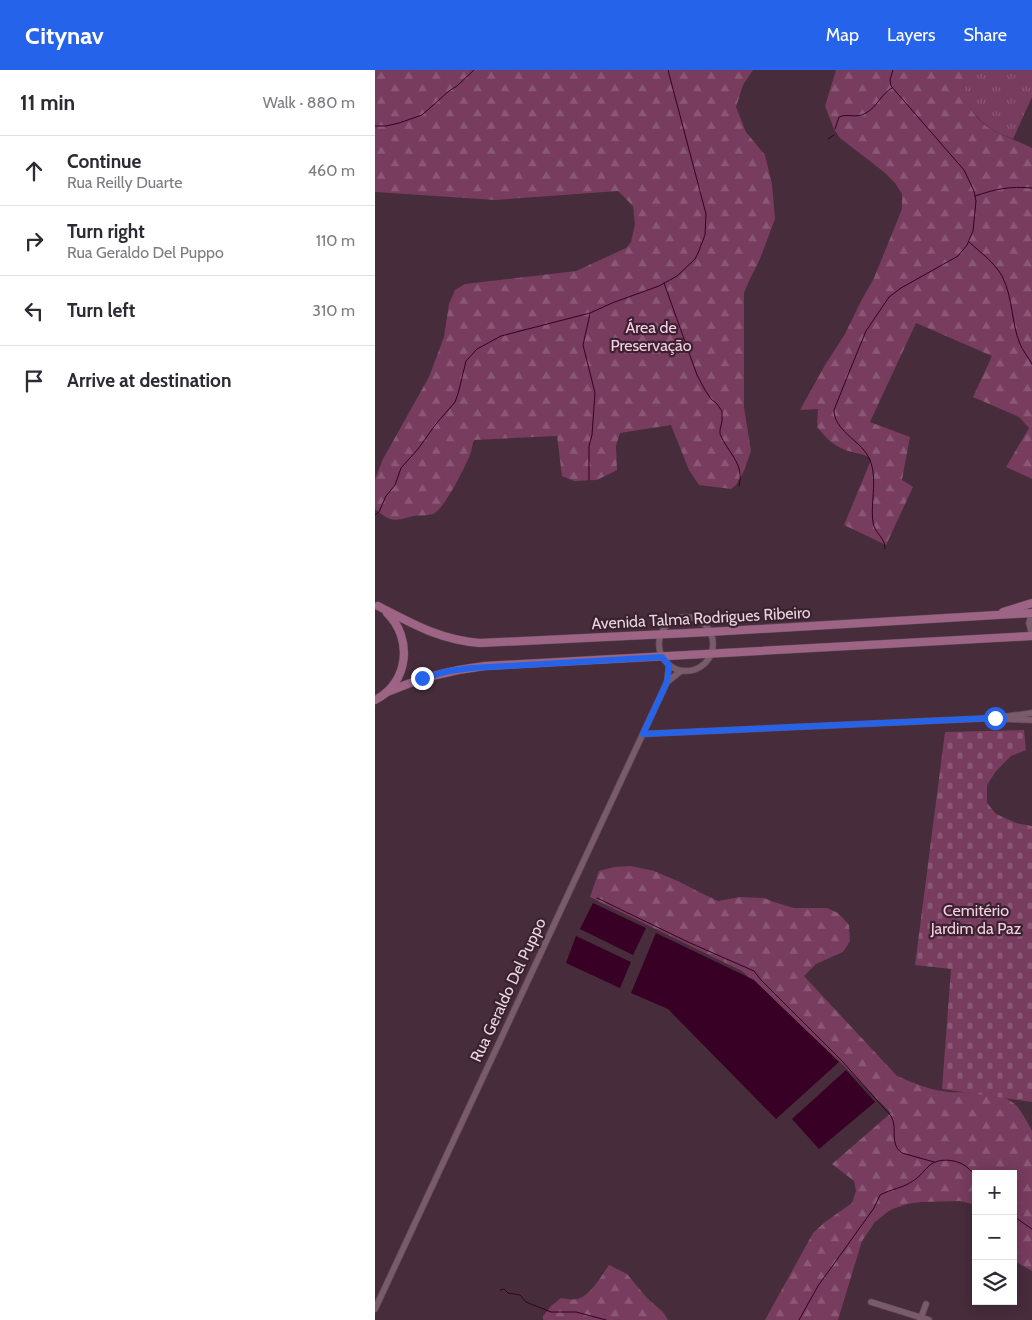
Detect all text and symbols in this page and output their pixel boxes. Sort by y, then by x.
text: Citynav [25,21,104,50]
text: Map [826,24,859,46]
text: Layers [887,24,936,46]
text: Share [964,24,1007,46]
text: 11 min [20,90,75,115]
text: Walk · 880 m [263,93,355,112]
text: Continue [67,150,141,173]
icon: ahead [20,157,48,185]
text: 460 m [308,161,355,180]
text: Rua Reilly Duarte [67,173,182,192]
text: Turn right [67,220,145,243]
icon: right [20,227,48,255]
text: 110 m [316,231,355,250]
text: Rua Geraldo Del Puppo [67,243,224,262]
icon: left [20,297,48,325]
text: Turn left [67,299,135,322]
text: 310 m [312,301,355,320]
park label: Área de Preservação [610,318,692,355]
icon: arrive [20,367,48,395]
text: Arrive at destination [67,369,231,392]
street label: Avenida Talma Rodrigues Ribeiro [591,603,811,633]
route end [411,667,434,690]
route start [984,707,1007,730]
park label: Cemitério Jardim da Paz [930,901,1022,938]
street label: Rua Geraldo Del Puppo [466,915,550,1065]
map controls [972,1170,1017,1305]
button: + [972,1170,1017,1215]
button: − [972,1215,1017,1260]
button: layers [972,1260,1017,1305]

